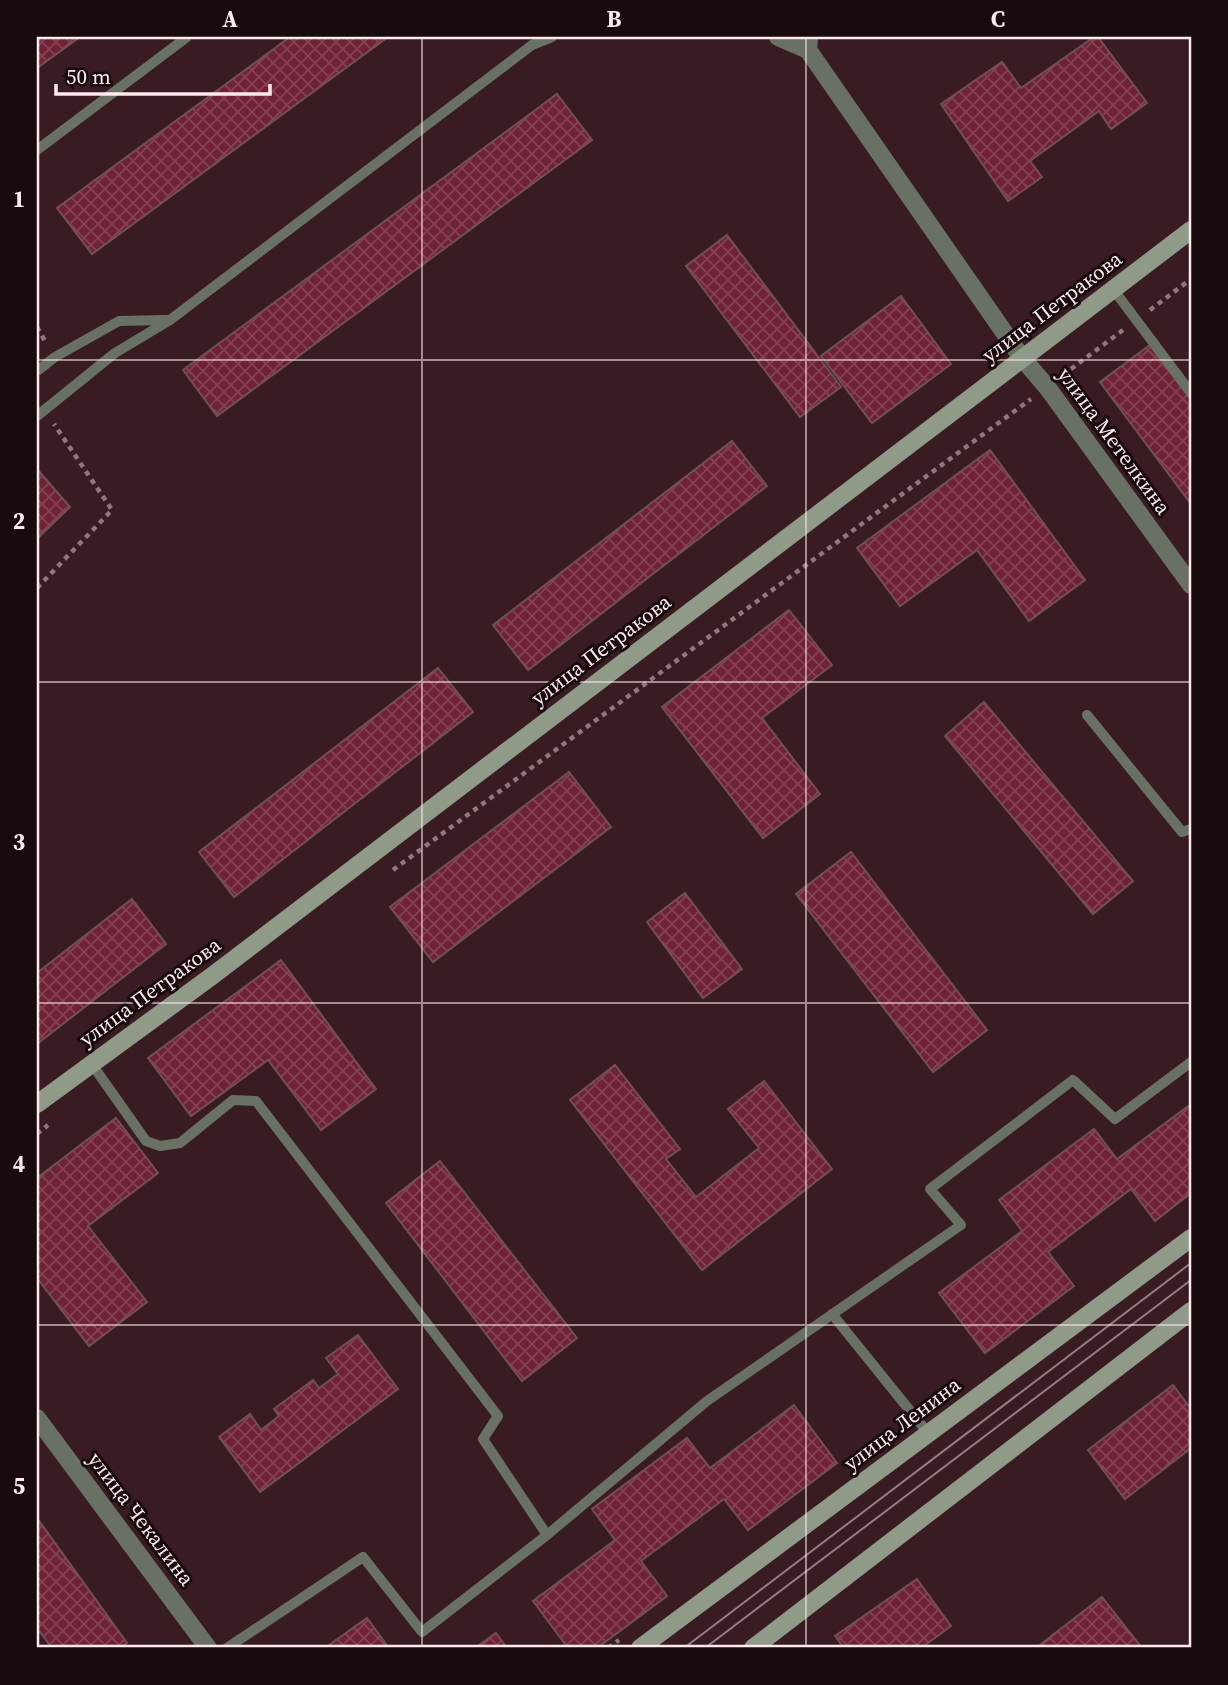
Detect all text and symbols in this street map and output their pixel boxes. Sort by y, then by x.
text: A [222,3,238,35]
text: B [607,3,622,35]
text: C [991,3,1005,35]
scale bar [56,52,270,96]
text: 50 m [66,62,111,91]
text: 1 [13,183,25,215]
street label: улица Петракова [976,244,1128,369]
street label: улица Метелкина [1051,361,1178,521]
text: 2 [13,505,25,537]
street label: улица Петракова [525,587,677,712]
text: 3 [13,826,25,858]
street label: улица Петракова [73,930,227,1053]
text: 4 [13,1148,25,1180]
street label: улица Ленина [837,1370,966,1477]
street label: улица Чекалина [81,1446,202,1592]
text: 5 [13,1470,25,1502]

